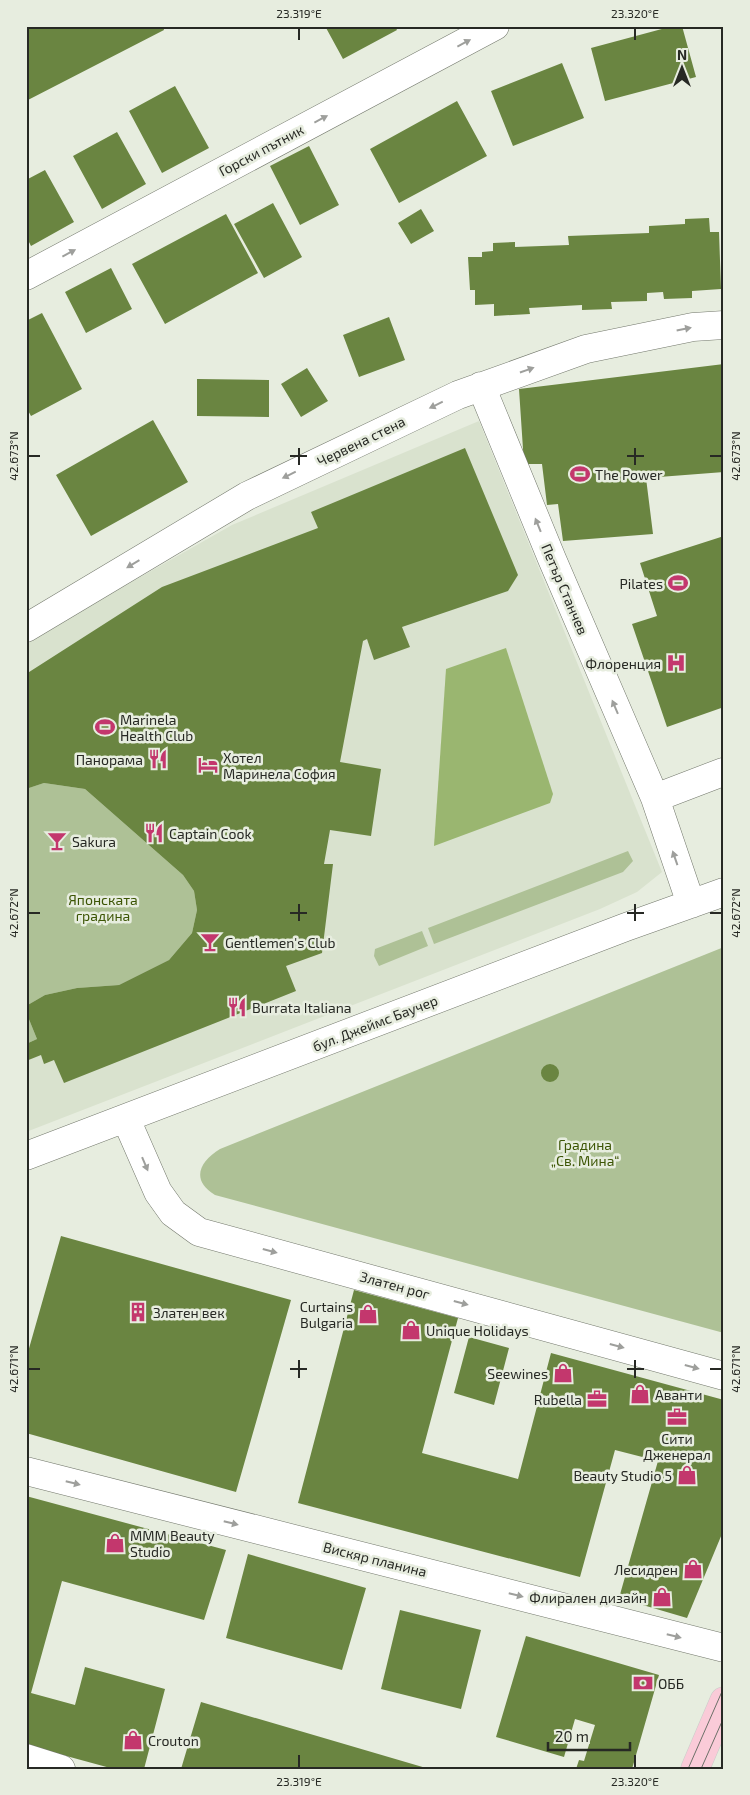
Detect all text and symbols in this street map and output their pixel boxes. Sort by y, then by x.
text: 23.319°E [276,6,322,20]
text: 23.320°E [611,6,659,20]
one-way arrow [457,38,471,47]
north arrow [658,42,708,92]
text: N [677,46,687,63]
one-way arrow [314,114,327,123]
street label: Горски пътник [216,120,307,179]
one-way arrow [62,249,77,257]
one-way arrow [676,325,691,333]
one-way arrow [519,365,534,373]
one-way arrow [429,402,443,410]
street label: Червена стена [314,412,408,470]
text: 42.673°N [6,431,20,481]
text: 42.673°N [728,431,742,481]
sports icon: The Power [569,463,591,485]
place label: The Power [595,466,663,483]
one-way arrow [282,472,296,480]
one-way arrow [534,517,542,532]
street label: Петър Станчев [538,541,592,637]
one-way arrow [125,560,140,568]
sports icon: Pilates [667,572,689,594]
place label: Pilates [619,575,663,592]
hospital icon: Флоренция [665,652,687,674]
place label: Флоренция [586,655,661,672]
one-way arrow [611,700,619,714]
place label: Marinela Health Club [120,711,193,744]
sports icon: Marinela Health Club [94,716,116,738]
restaurant icon: Панорама [147,748,169,770]
place label: Хотел Маринела София [223,749,336,782]
place label: Панорама [76,751,143,768]
hotel icon: Хотел Маринела София [197,754,219,776]
restaurant icon: Captain Cook [143,822,165,844]
place label: Captain Cook [169,825,252,842]
bar icon: Sakura [46,830,68,852]
place label: Sakura [72,833,116,850]
one-way arrow [671,850,679,865]
text: 42.672°N [6,888,20,938]
text: 42.672°N [728,888,742,938]
park label: Японската градина [68,891,138,924]
bar icon: Gentlemen's Club [199,931,221,953]
place label: Gentlemen's Club [225,934,336,951]
street label: бул. Джеймс Баучер [310,991,440,1055]
restaurant icon: Burrata Italiana [226,996,248,1018]
place label: Burrata Italiana [252,999,352,1016]
park label: Градина „Св. Мина“ [551,1136,619,1169]
one-way arrow [142,1157,150,1171]
one-way arrow [263,1247,278,1255]
street label: Златен рог [358,1268,432,1303]
place label: Curtains Bulgaria [300,1298,353,1331]
one-way arrow [453,1299,468,1307]
building icon: Златен век [127,1301,149,1323]
shop icon: Curtains Bulgaria [357,1303,379,1325]
place label: Златен век [153,1304,225,1321]
shop icon: Unique Holidays [400,1319,422,1341]
place label: Unique Holidays [426,1322,529,1339]
one-way arrow [610,1343,625,1351]
text: 42.671°N [6,1345,20,1393]
text: 42.671°N [728,1345,742,1393]
shop icon: Seewines [552,1362,574,1384]
one-way arrow [685,1363,700,1371]
place label: Seewines [487,1365,548,1382]
shop icon: Аванти [629,1383,651,1405]
place label: Аванти [655,1386,702,1403]
office icon: Rubella [586,1388,608,1410]
place label: Rubella [534,1391,582,1408]
office icon: Сити Дженерал [666,1406,688,1428]
place label: Сити Дженерал [643,1430,711,1463]
shop icon: Beauty Studio 5 [676,1464,698,1486]
place label: Beauty Studio 5 [573,1467,672,1484]
one-way arrow [66,1479,81,1487]
one-way arrow [223,1519,239,1527]
place label: MMM Beauty Studio [130,1527,215,1560]
shop icon: MMM Beauty Studio [104,1532,126,1554]
street label: Вискяр планина [321,1538,429,1580]
shop icon: Лесидрен [682,1558,704,1580]
place label: Лесидрен [614,1561,678,1578]
shop icon: Флирален дизайн [651,1586,673,1608]
place label: Флирален дизайн [529,1589,647,1606]
one-way arrow [509,1592,524,1600]
one-way arrow [666,1632,681,1640]
bank icon: ОББ [632,1672,654,1694]
place label: ОББ [658,1675,684,1692]
scale bar [548,1720,630,1752]
text: 20 m [555,1727,589,1745]
shop icon: Crouton [122,1729,144,1751]
place label: Crouton [148,1732,199,1749]
text: 23.319°E [276,1774,322,1788]
text: 23.320°E [611,1774,659,1788]

